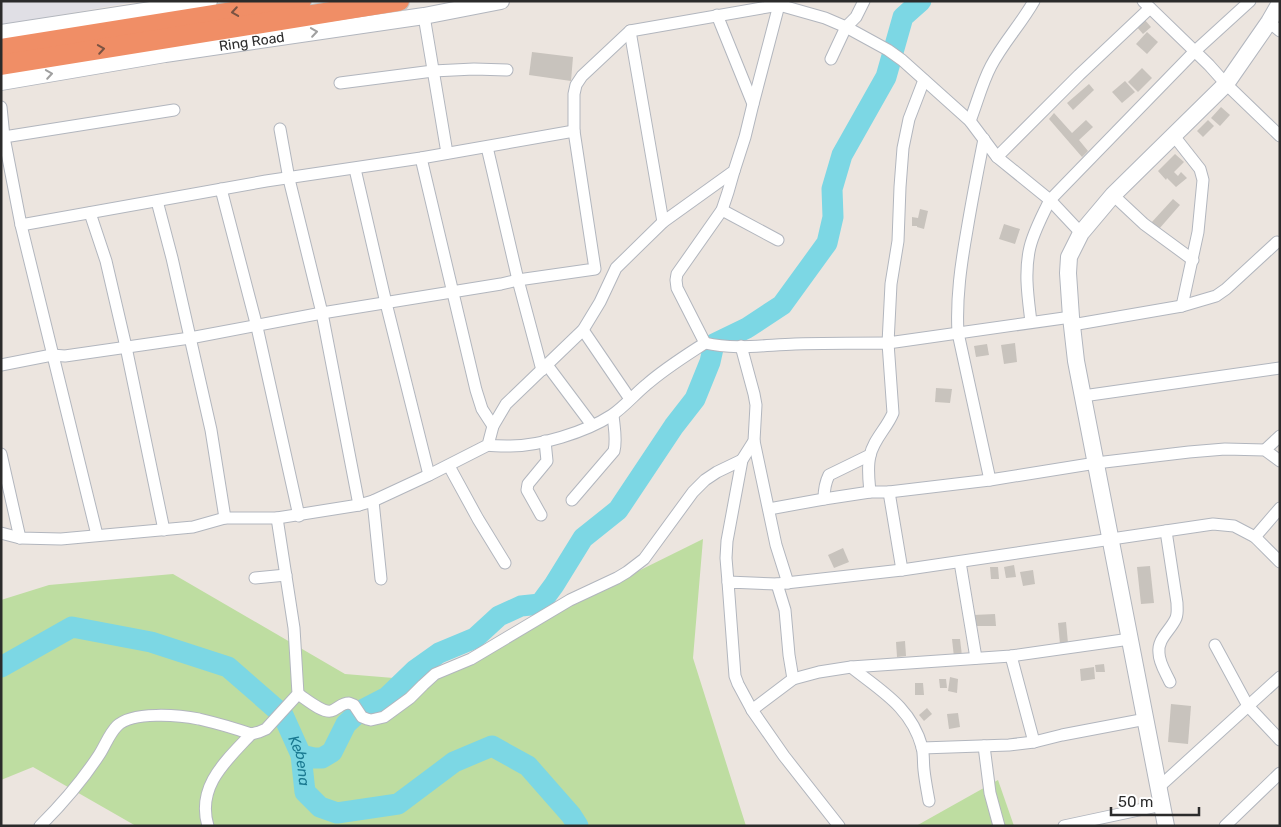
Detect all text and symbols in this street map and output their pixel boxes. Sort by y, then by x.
one-way arrow [231,6,240,16]
one-way arrow [310,27,318,38]
street label: Ring Road [218,29,286,55]
one-way arrow [98,44,106,55]
one-way arrow [45,70,54,80]
water label: Kebena [284,732,313,787]
scale bar [1111,784,1198,816]
text: 50 m [1118,793,1153,811]

